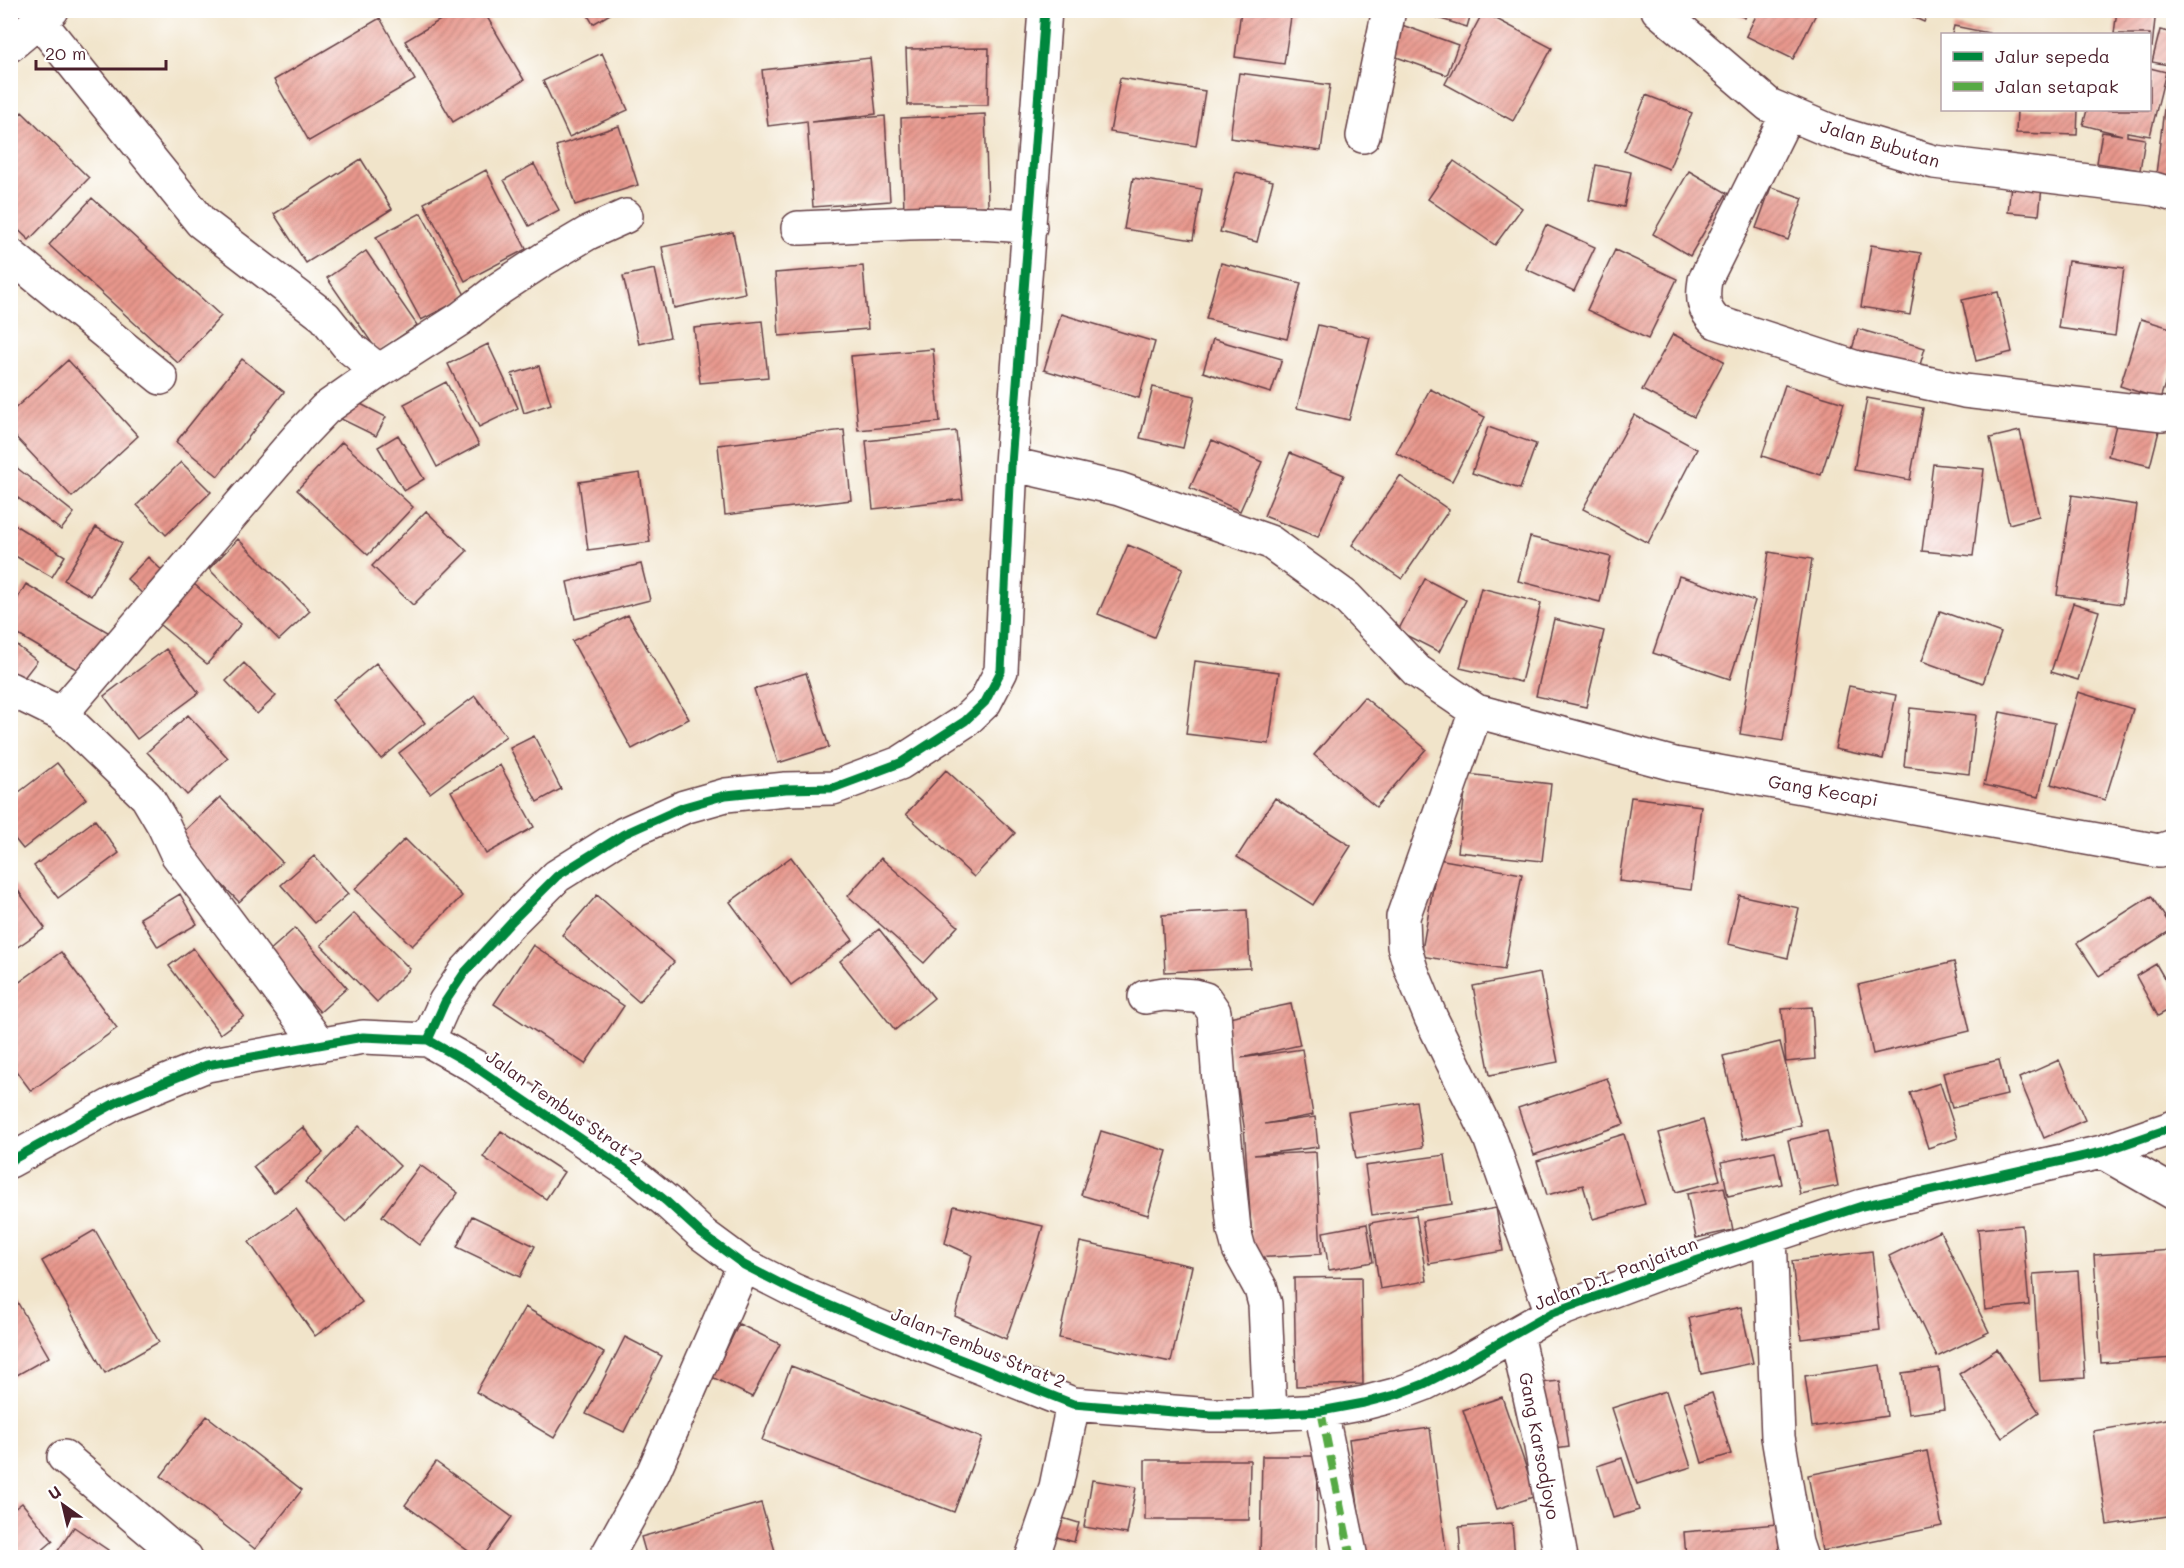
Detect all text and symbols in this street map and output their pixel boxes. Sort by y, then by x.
scale bar [36,33,166,71]
legend [1941,33,2151,111]
text: 20 m [45,41,86,65]
text: Jalur sepeda [1995,44,2110,68]
text: Jalan setapak [1995,74,2118,98]
street label: Jalan Bubutan [1817,113,1943,173]
street label: Gang Kecapi [1766,769,1880,811]
street label: Jalan Tembus Strat 2 [482,1044,648,1170]
street label: Jalan D.I. Panjaitan [1530,1231,1701,1315]
street label: Jalan Tembus Strat 2 [888,1301,1069,1393]
street label: Gang Karsodjoyo [1514,1370,1566,1522]
north arrow [33,1475,93,1535]
text: U [44,1480,65,1504]

